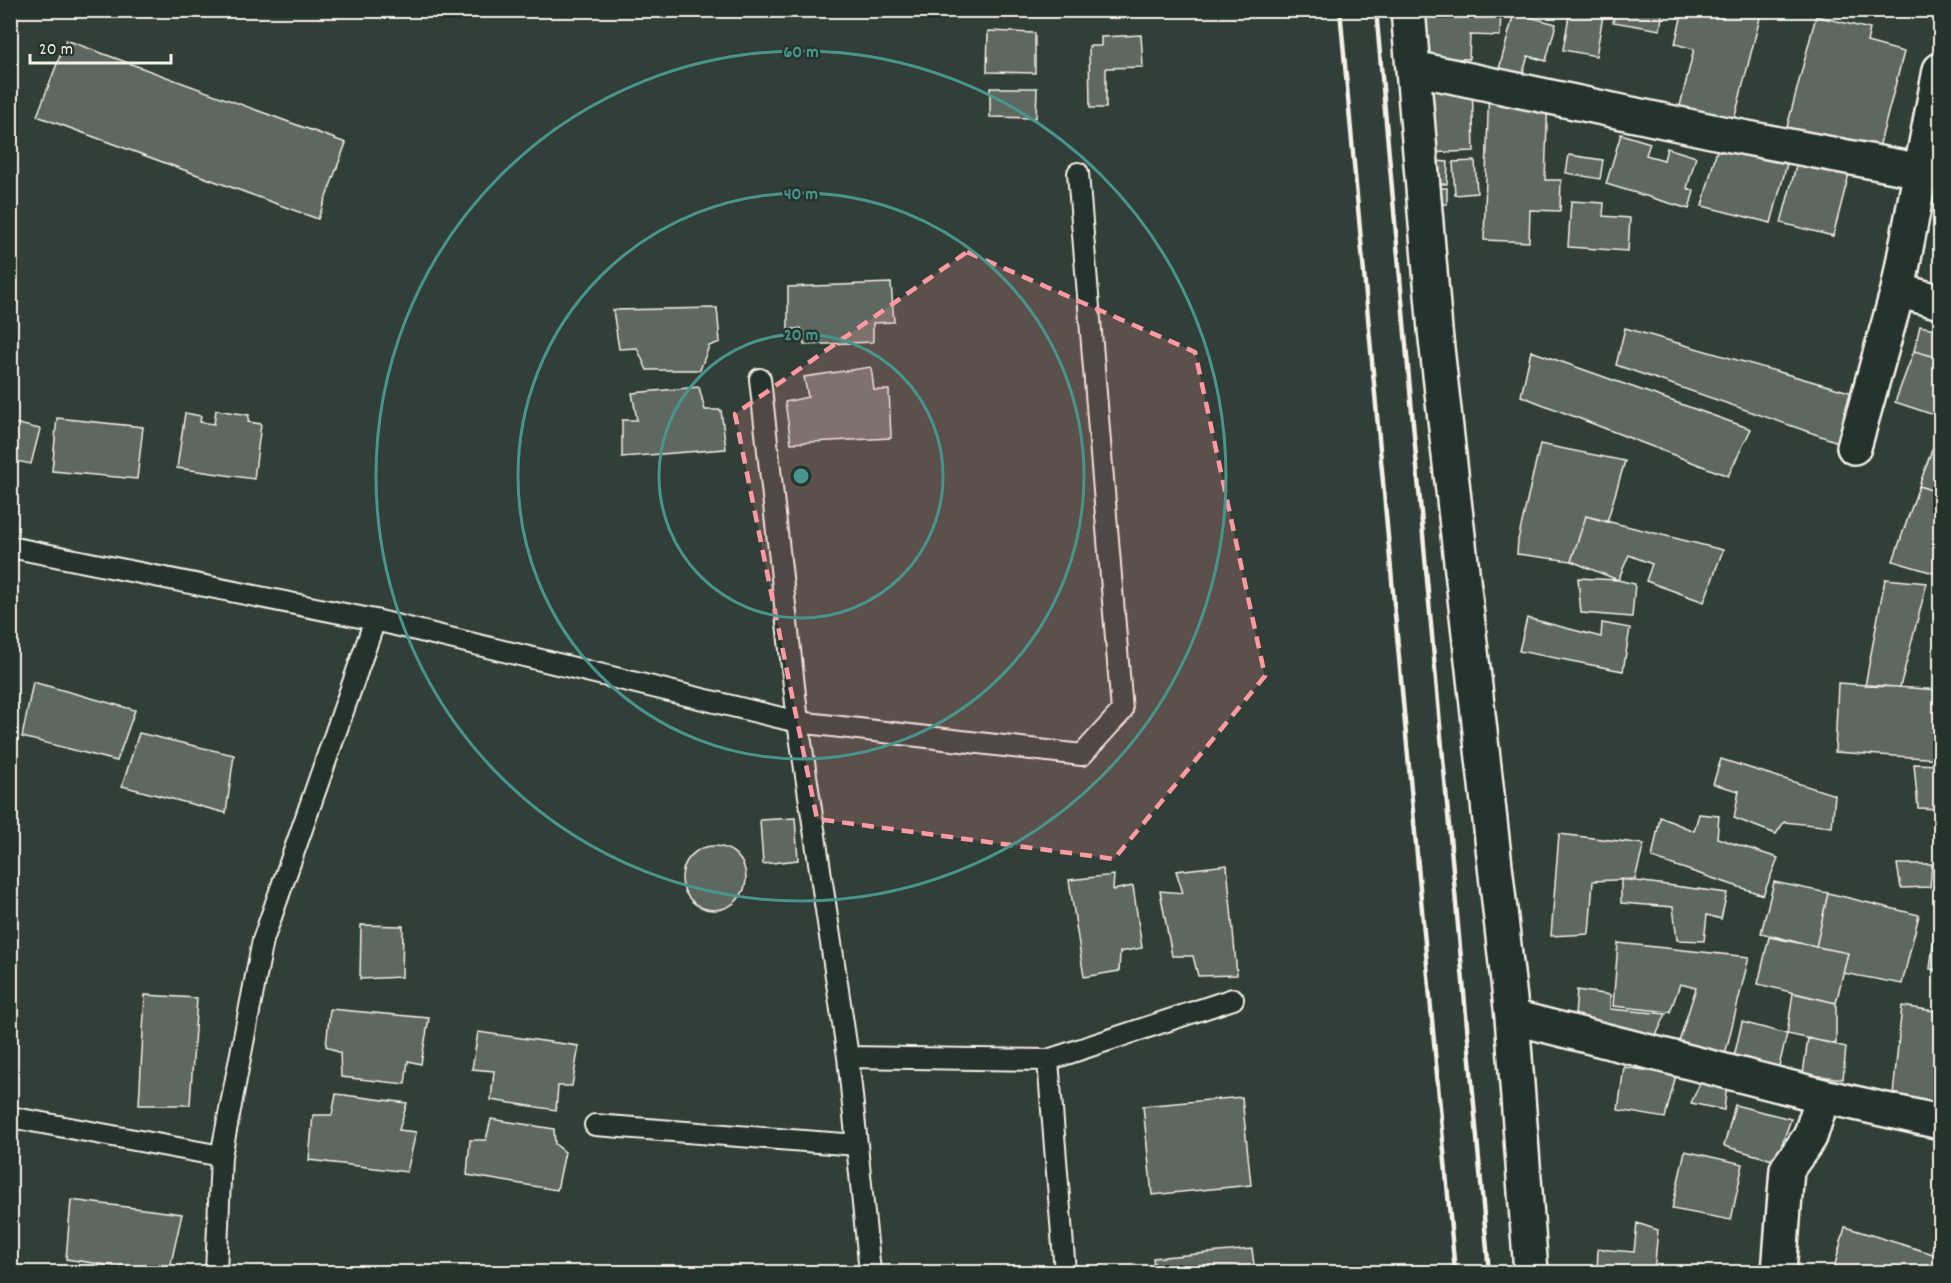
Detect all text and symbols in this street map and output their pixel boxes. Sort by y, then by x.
scale bar [30,27,171,65]
text: 20 m [39,38,73,63]
text: 60 m [783,41,819,66]
text: 40 m [784,183,818,208]
text: 20 m [784,324,818,349]
centre of rings [791,466,811,486]

